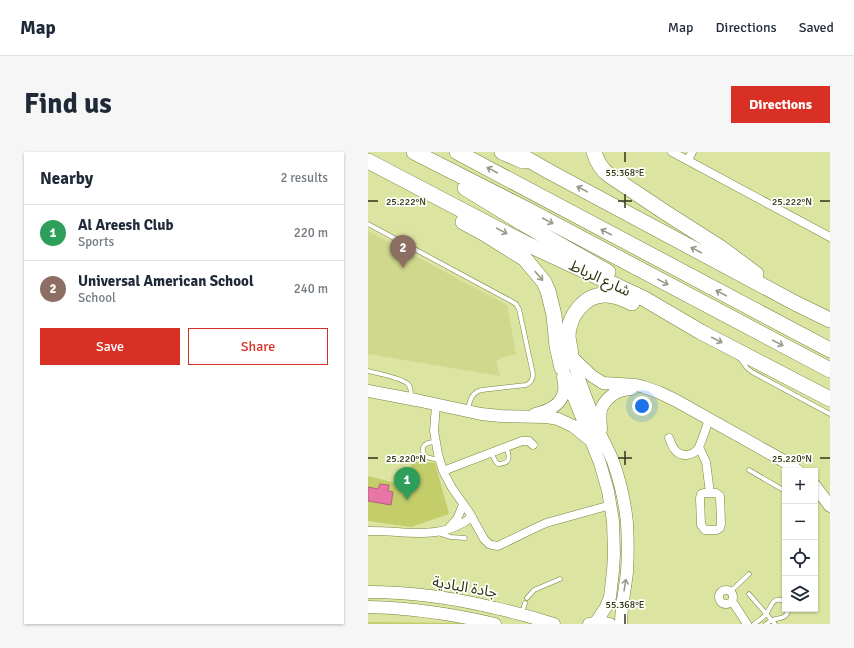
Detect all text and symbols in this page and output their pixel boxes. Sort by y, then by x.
text: Map [20,16,56,40]
text: Map [668,19,694,36]
text: Directions [716,19,777,36]
text: Saved [799,19,834,36]
button: Directions [731,86,830,123]
text: Find us [24,87,112,121]
one-way arrow [486,166,498,174]
text: 55.368°E [606,167,645,179]
text: Nearby [40,168,93,189]
text: 2 results [280,170,328,186]
one-way arrow [576,185,588,192]
text: 25.222°N [386,196,426,208]
text: 25.222°N [772,196,812,208]
text: Al Areesh Club [78,216,174,234]
one-way arrow [542,218,554,225]
text: 1 [49,225,57,241]
text: 220 m [294,225,328,241]
one-way arrow [601,227,613,235]
one-way arrow [496,228,508,235]
text: Sports [78,234,114,250]
pin: 2 [390,235,416,268]
one-way arrow [690,246,702,253]
street label: شارع الرباط [565,256,634,303]
one-way arrow [535,270,544,281]
text: Universal American School [78,272,254,290]
one-way arrow [657,279,669,286]
text: 2 [49,281,57,297]
text: 240 m [294,281,328,297]
one-way arrow [715,288,727,296]
text: School [78,290,116,306]
button: Save [40,328,180,365]
button: Share [188,328,328,365]
one-way arrow [711,337,723,345]
one-way arrow [772,340,784,347]
your location [632,396,652,416]
text: 25.220°N [386,453,426,465]
text: 25.220°N [772,453,812,465]
pin: 1 [394,467,420,500]
map controls [782,468,818,612]
button: + [782,468,818,504]
button: − [782,504,818,540]
button: locate [782,540,818,576]
street label: جادة البادية [431,572,499,602]
button: layers [782,576,818,612]
one-way arrow [621,579,629,592]
text: 55.368°E [606,599,645,611]

